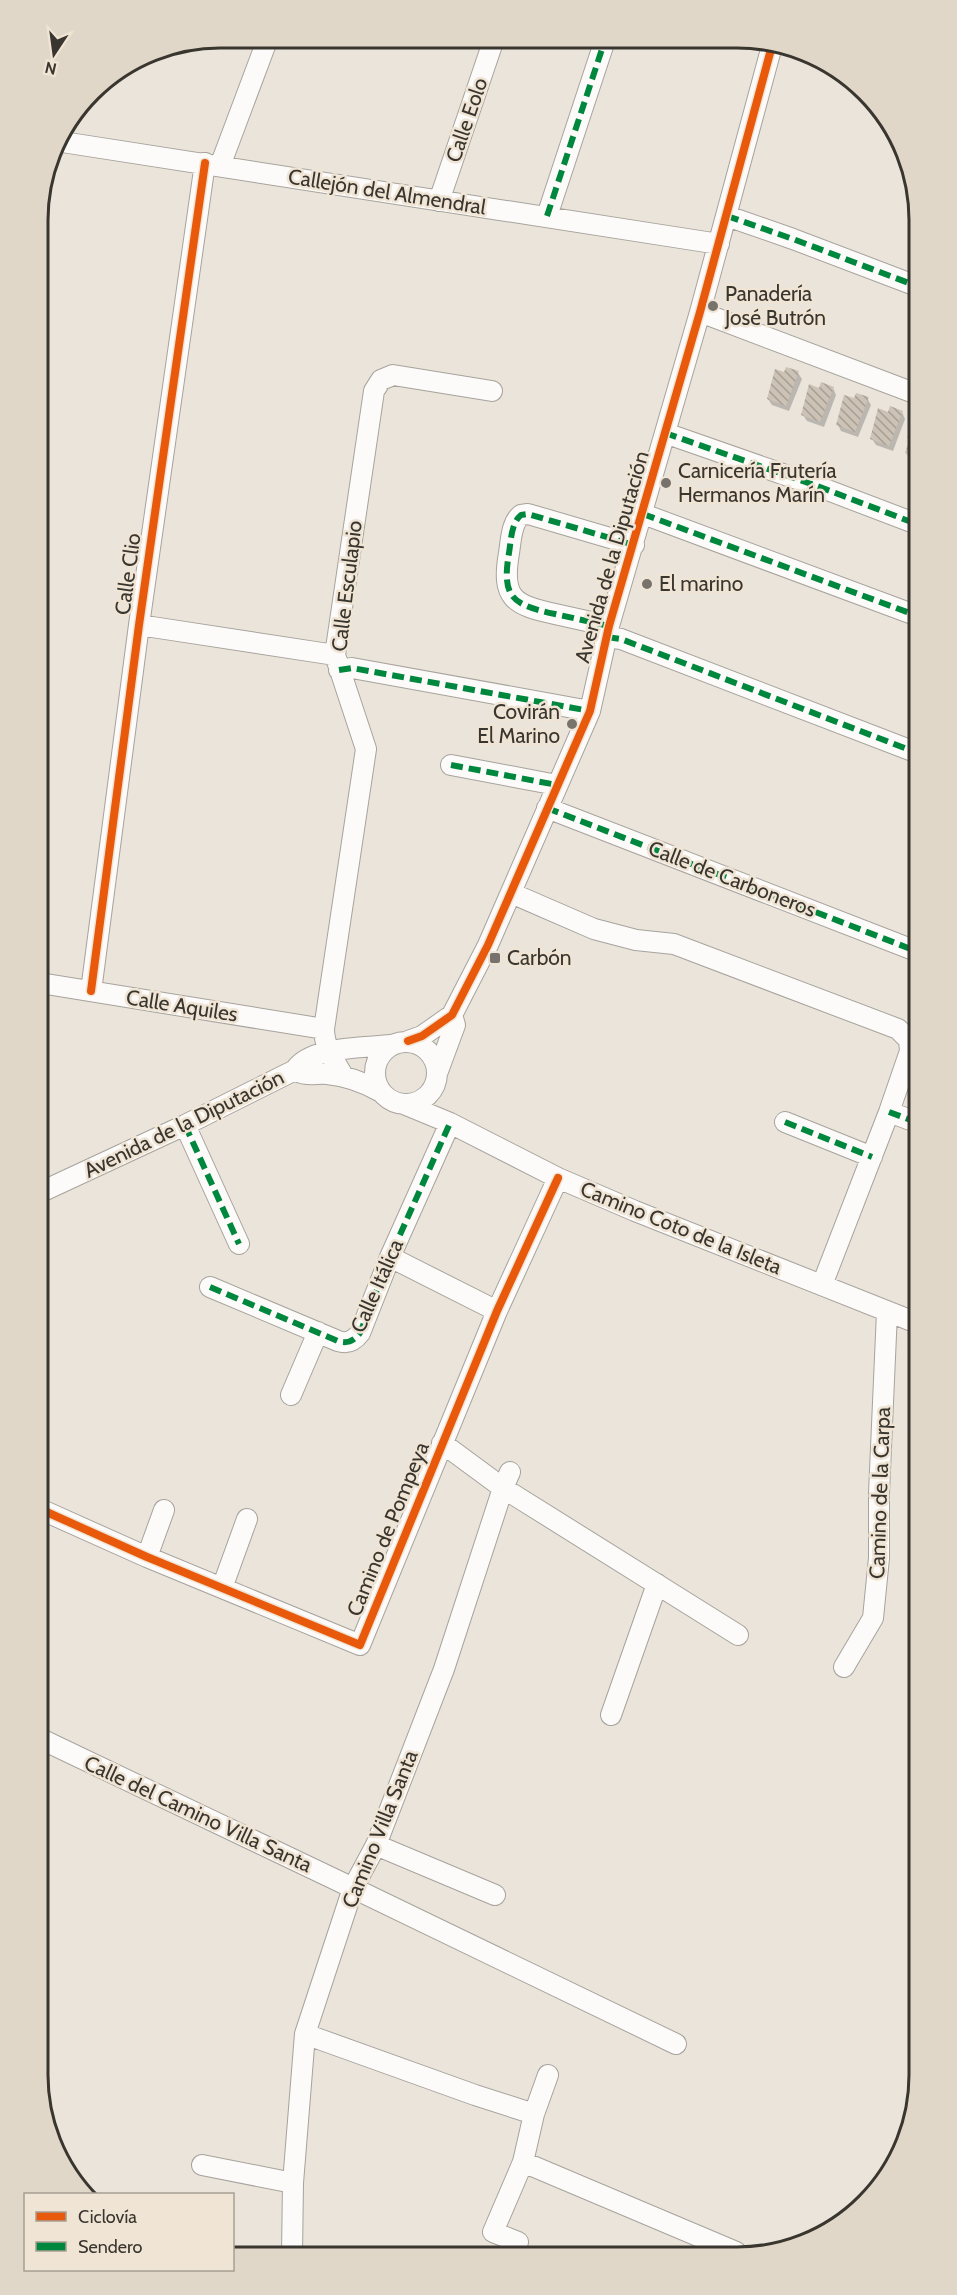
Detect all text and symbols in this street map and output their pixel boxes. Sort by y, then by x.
north arrow [24,24,84,84]
text: N [43,58,58,79]
street label: Calle Eolo [440,74,493,165]
street label: Callejón del Almendral [286,164,488,220]
place label: Panadería José Butrón [724,281,826,330]
marker: Panadería José Butrón [706,299,720,313]
street label: Avenida de la Diputación [569,448,654,666]
place label: Carnicería Frutería Hermanos Marín [678,458,836,507]
marker: Carnicería Frutería Hermanos Marín [659,476,673,490]
street label: Calle Esculapio [326,519,367,653]
street label: Calle Clio [109,531,146,616]
place label: El marino [659,571,743,596]
marker: El marino [640,577,654,591]
place label: Covirán El Marino [477,699,560,748]
marker: Covirán El Marino [565,717,579,731]
street label: Calle de Carboneros [645,835,820,922]
place label: Carbón [507,945,572,970]
marker: Carbón [488,951,502,965]
street label: Calle Aquiles [125,984,240,1027]
street label: Avenida de la Diputación [80,1064,288,1183]
street label: Camino Coto de la Isleta [577,1176,785,1279]
street label: Calle Itálica [345,1235,408,1336]
street label: Camino de la Carpa [864,1406,895,1579]
street label: Camino de Pompeya [341,1438,434,1620]
street label: Camino Villa Santa [337,1746,423,1911]
street label: Calle del Camino Villa Santa [80,1750,316,1877]
legend [24,2193,234,2271]
text: Ciclovía [78,2206,137,2228]
text: Sendero [78,2236,142,2258]

